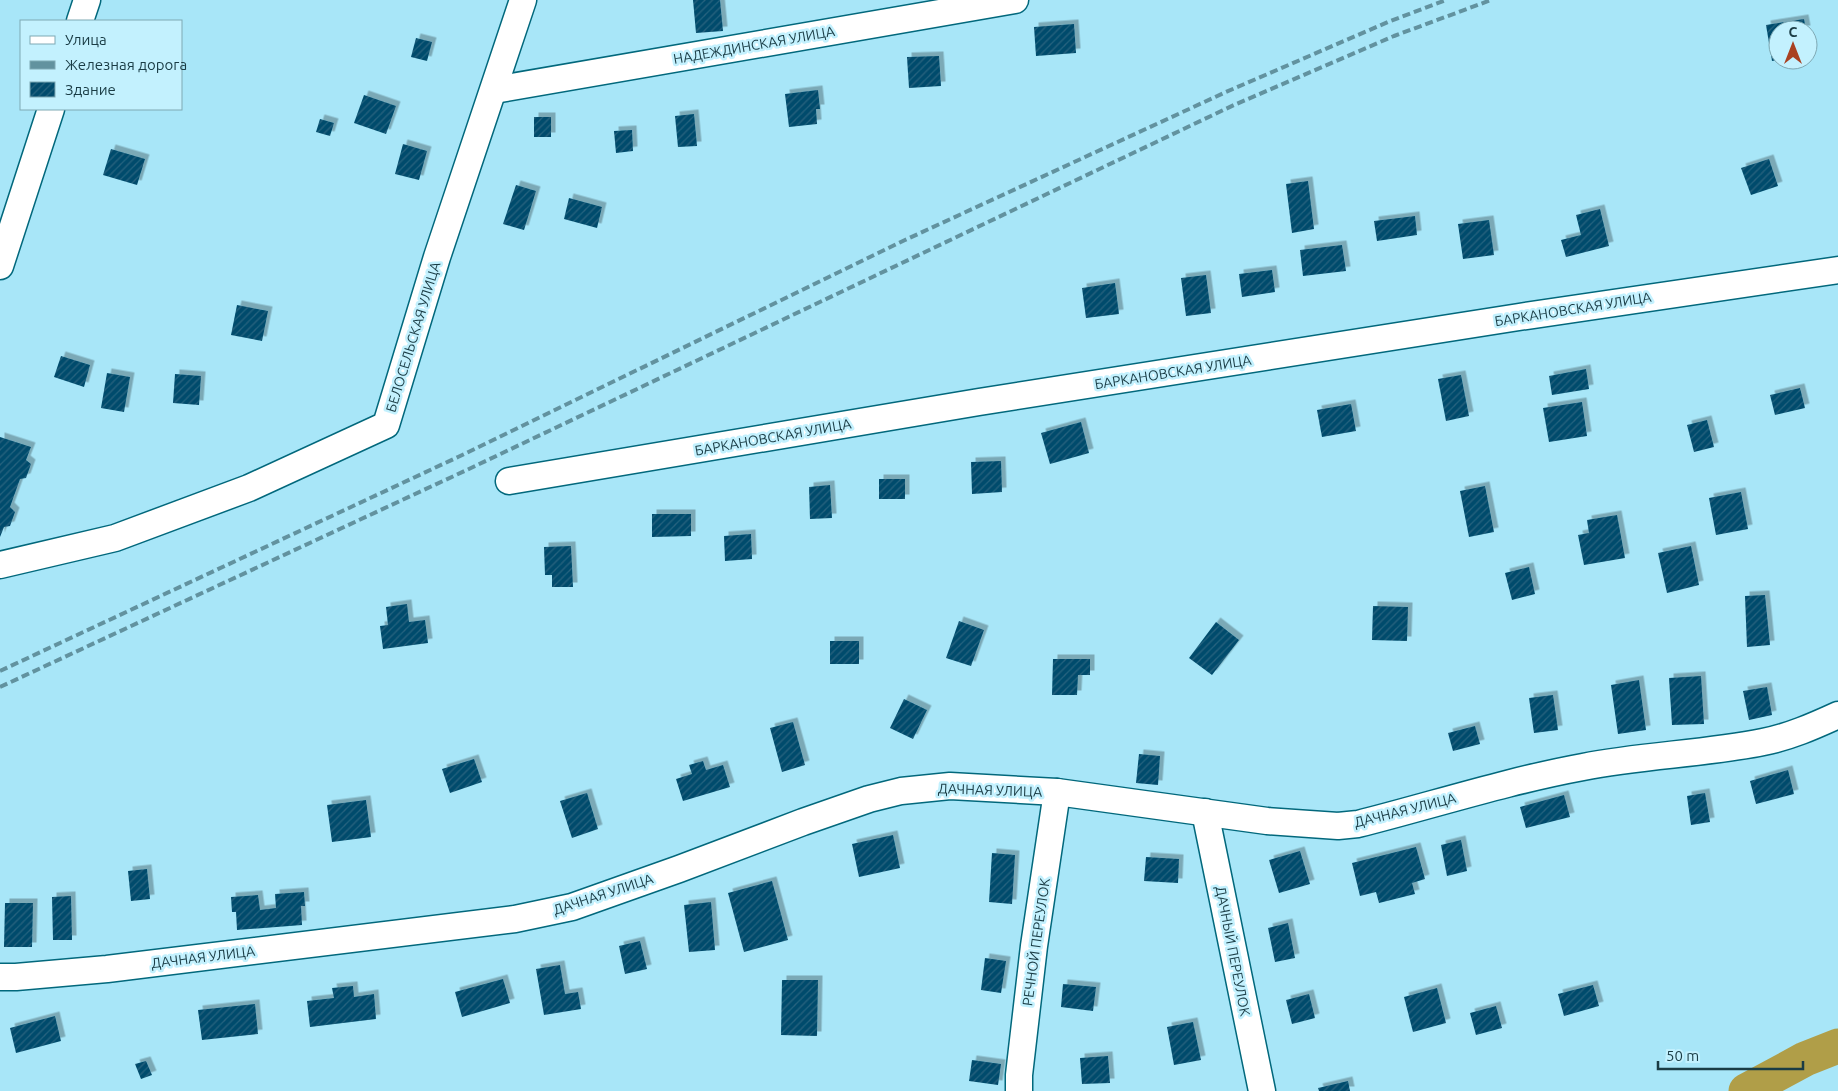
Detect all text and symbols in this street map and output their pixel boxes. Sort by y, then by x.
legend [20,20,182,110]
north arrow [1768,20,1818,70]
street label: НАДЕЖДИНСКАЯ УЛИЦА [672,23,836,67]
text: С [1789,24,1798,40]
text: Улица [65,31,107,48]
text: Железная дорога [65,56,187,73]
text: Здание [65,81,116,98]
street label: БЕЛОСЕЛЬСКАЯ УЛИЦА [382,260,444,414]
street label: БАРКАНОВСКАЯ УЛИЦА [1493,289,1653,329]
street label: БАРКАНОВСКАЯ УЛИЦА [1093,352,1253,392]
street label: БАРКАНОВСКАЯ УЛИЦА [694,415,852,459]
street label: ДАЧНАЯ УЛИЦА [938,780,1042,800]
street label: ДАЧНАЯ УЛИЦА [1352,790,1458,830]
street label: ДАЧНАЯ УЛИЦА [551,870,655,918]
street label: РЕЧНОЙ ПЕРЕУЛОК [1018,876,1053,1007]
street label: ДАЧНЫЙ ПЕРЕУЛОК [1213,884,1255,1018]
street label: ДАЧНАЯ УЛИЦА [150,943,256,971]
scale bar [1658,1038,1803,1070]
text: 50 m [1666,1047,1699,1064]

